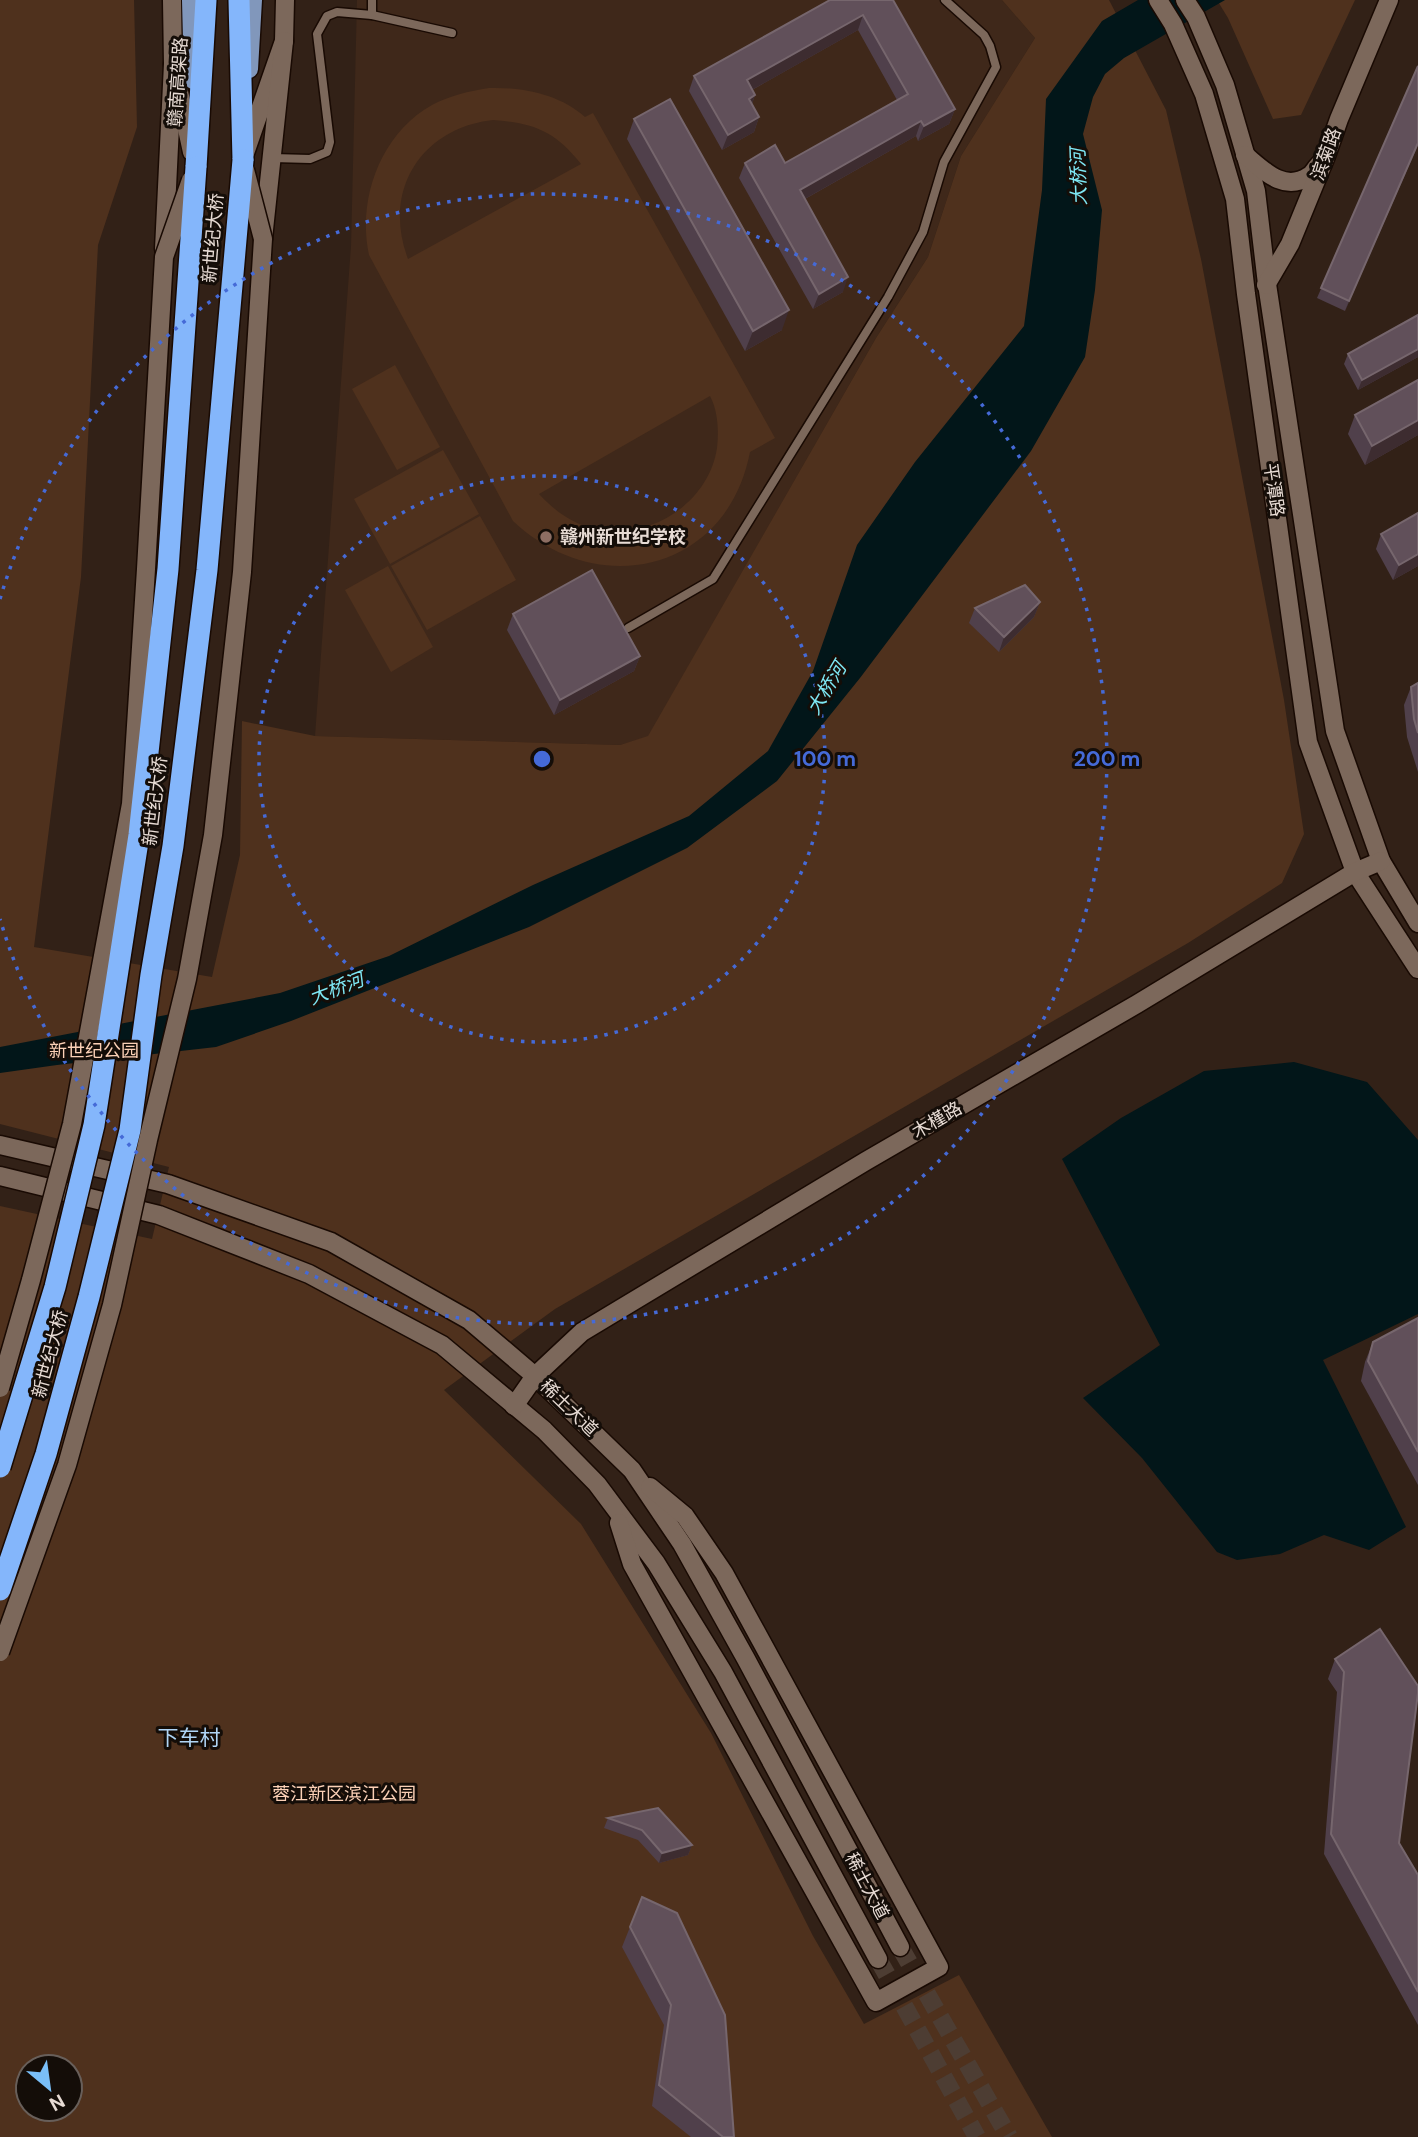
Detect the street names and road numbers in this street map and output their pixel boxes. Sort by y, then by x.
street label: 赣南高架路 [163,36,193,128]
street label: 滨菊路 [1305,125,1347,183]
street label: 新世纪大桥 [197,192,229,284]
street label: 平潭路 [1258,462,1290,518]
street label: 新世纪大桥 [138,755,172,847]
street label: 木槿路 [908,1096,966,1144]
street label: 新世纪大桥 [27,1307,73,1401]
street label: 稀土大道 [535,1374,603,1442]
street label: 稀土大道 [840,1849,894,1923]

